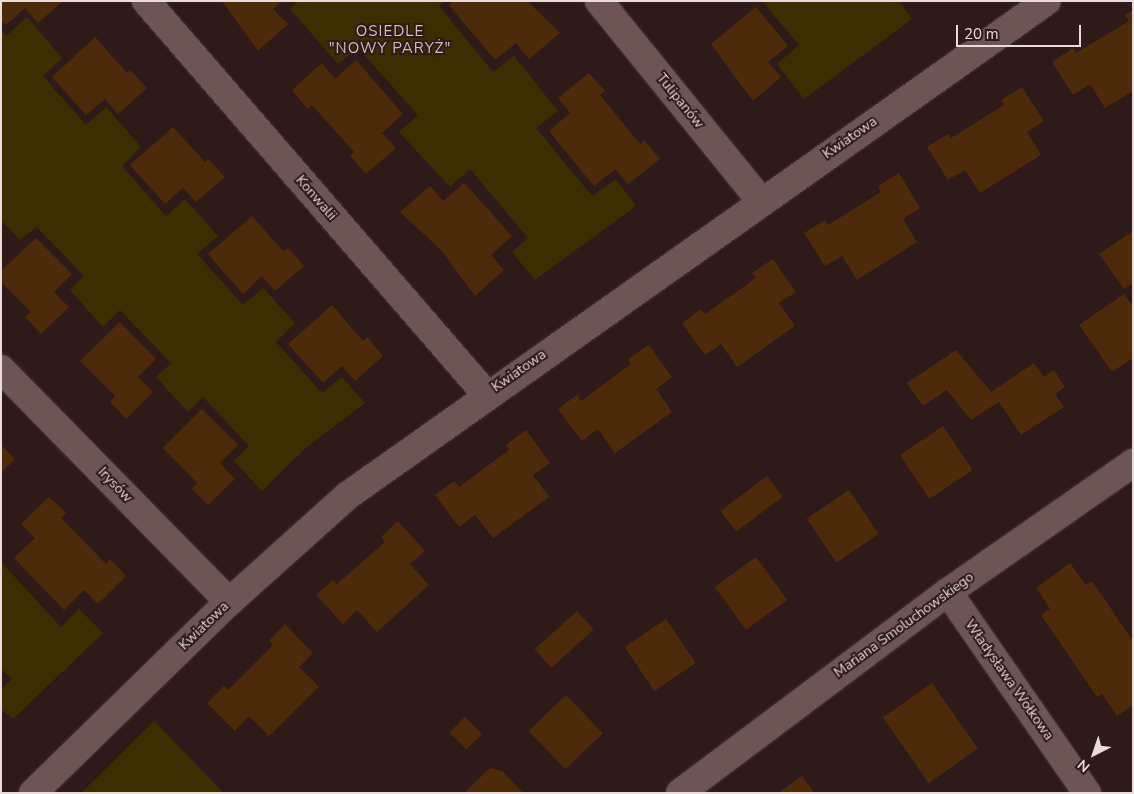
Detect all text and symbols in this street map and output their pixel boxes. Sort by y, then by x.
scale bar [959,15,1084,47]
district label: OSIEDLE "NOWY PARYŻ" [327,22,453,57]
text: 20 m [964,24,999,44]
street label: Tulipanów [653,70,707,132]
street label: Kwiatowa [820,113,880,163]
street label: Konwalii [292,172,340,224]
street label: Kwiatowa [489,346,549,396]
street label: Irysów [94,464,136,506]
street label: Mariana Smoluchowskiego [831,569,977,681]
street label: Kwiatowa [176,598,232,654]
street label: Władysława Wołkowa [961,617,1057,743]
north arrow [1069,729,1119,779]
text: N [1074,755,1094,776]

